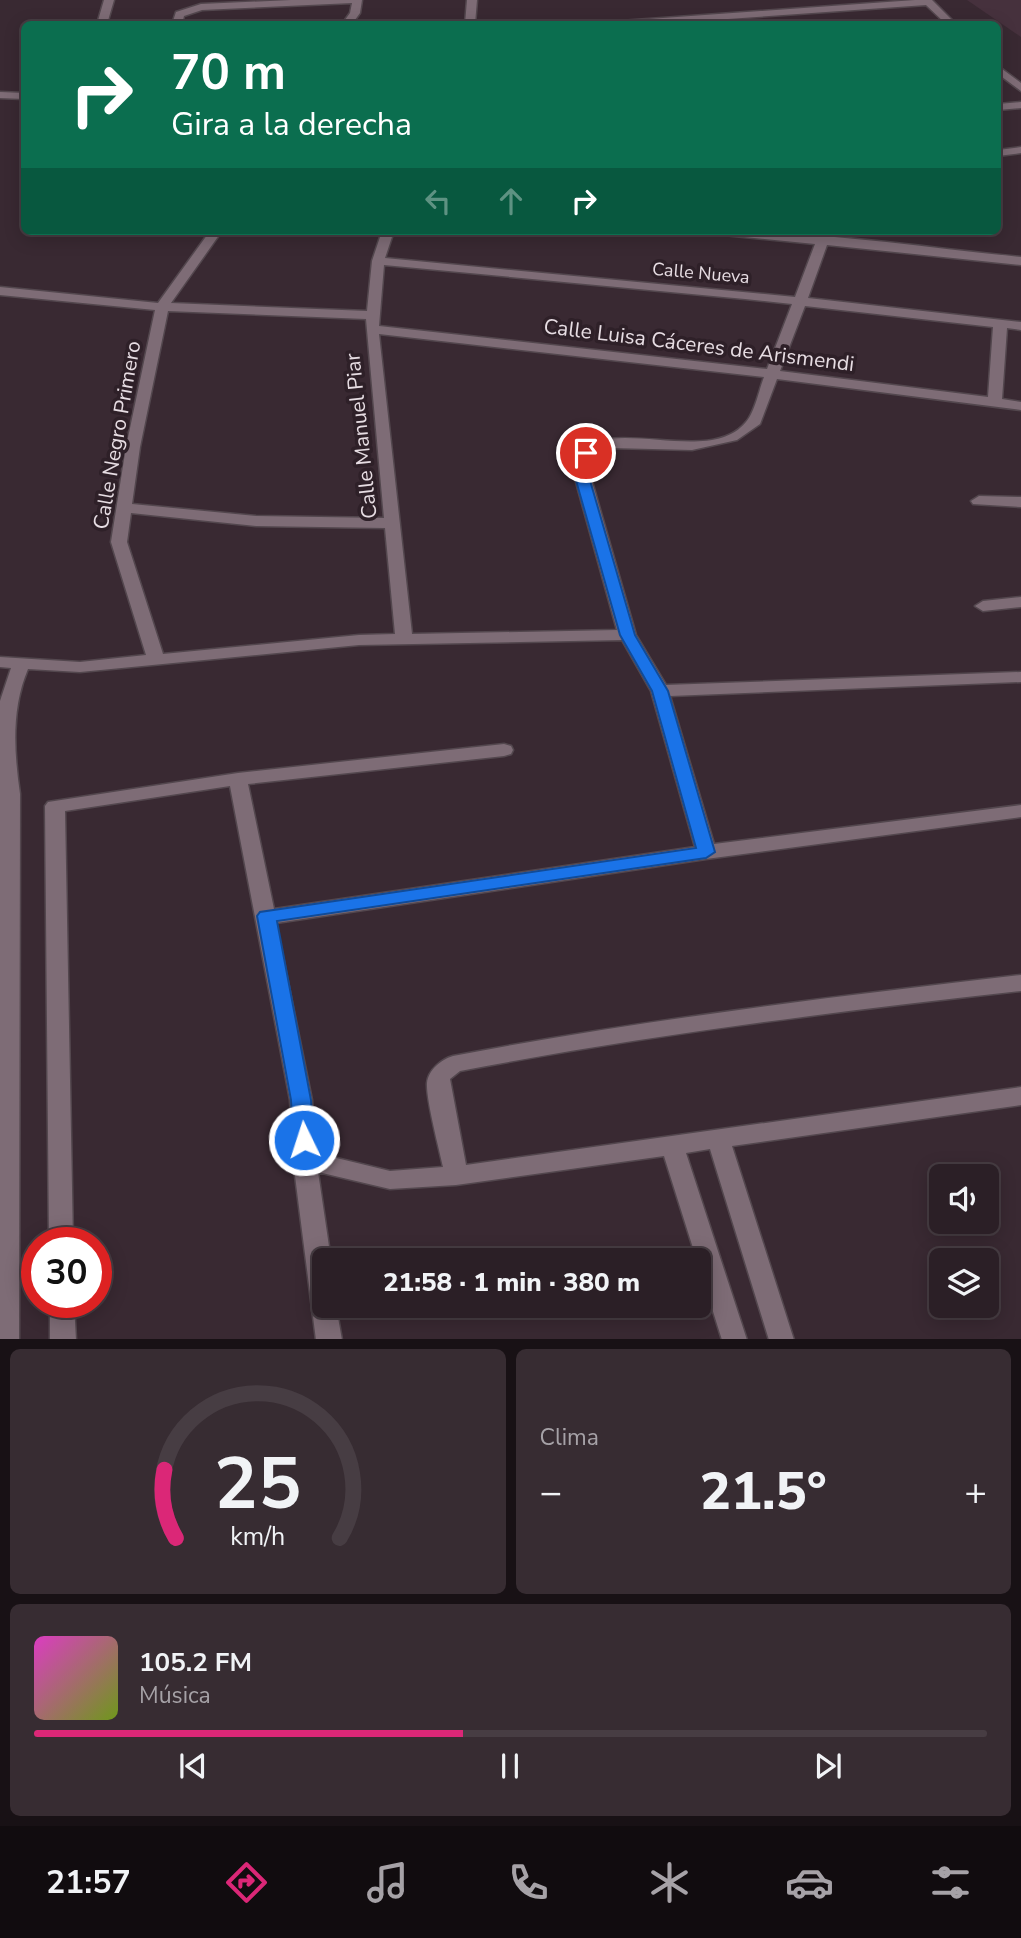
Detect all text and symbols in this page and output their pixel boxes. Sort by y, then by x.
text: 70 m [171,39,286,106]
icon: right [56,49,147,140]
text: Gira a la derecha [171,103,412,146]
icon: left [419,182,457,220]
icon: ahead [492,182,530,220]
icon: right [565,182,603,220]
street label: Calle Nueva [651,257,751,289]
street label: Calle Luisa Cáceres de Arismendi [542,312,856,378]
street label: Calle Negro Primero [87,339,147,531]
street label: Calle Manuel Piar [338,351,384,520]
pin [556,423,616,483]
icon: arrive [567,434,605,472]
position arrow [267,1103,341,1177]
map controls [929,1164,999,1318]
button: sound [929,1164,999,1234]
speed limit sign: 30 [21,1227,112,1318]
button: layers [929,1248,999,1318]
text: 21:58 · 1 min · 380 m [383,1265,640,1300]
text: Clima [540,1422,599,1453]
text: 25 [214,1434,301,1534]
text: 21.5° [700,1456,827,1527]
text: − [540,1467,562,1518]
text: + [964,1467,987,1518]
text: km/h [230,1519,285,1553]
text: 105.2 FM [139,1645,252,1680]
text: Música [139,1680,211,1711]
icon: previous [174,1747,212,1785]
icon: pause [491,1747,529,1785]
icon: next [809,1747,847,1785]
icon: directions [222,1858,271,1907]
icon: music [363,1858,412,1907]
icon: phone [504,1858,553,1907]
icon: climate [645,1858,694,1907]
icon: car [785,1858,834,1907]
icon: filters [926,1858,975,1907]
text: 21:57 [46,1861,131,1904]

